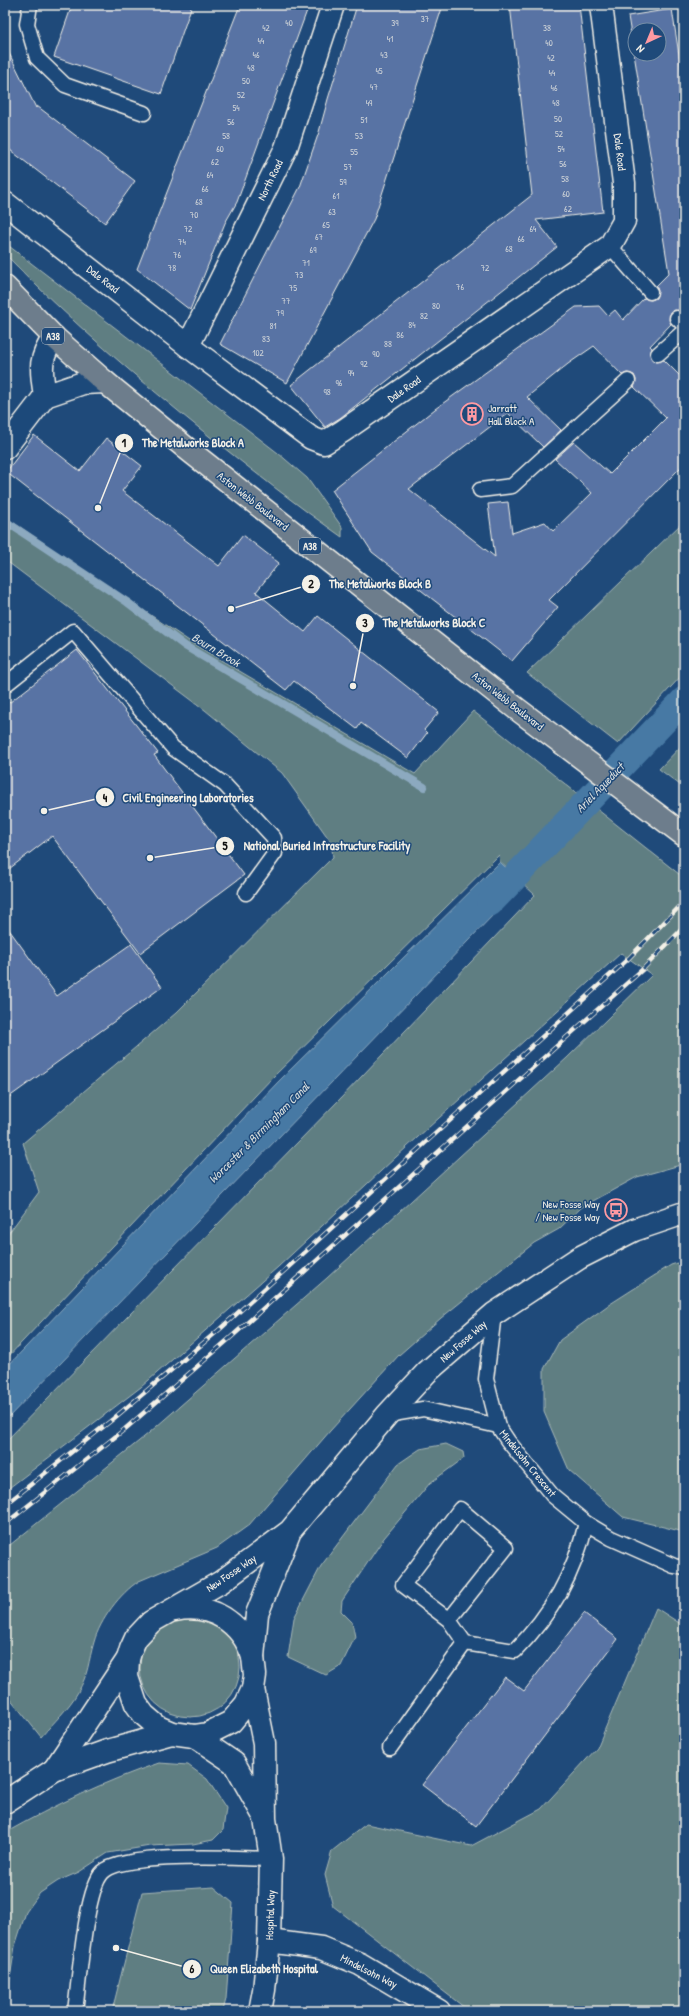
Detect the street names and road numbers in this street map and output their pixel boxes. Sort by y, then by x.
street label: Dale Road [611,133,629,172]
street label: North Road [254,157,286,203]
street label: Dale Road [84,262,123,296]
road number: A38 [42,328,64,344]
street label: Dale Road [385,372,424,405]
street label: Aston Webb Boulevard [214,469,292,534]
road number: A38 [299,538,321,554]
street label: Aston Webb Boulevard [469,669,547,734]
street label: New Fosse Way [437,1317,490,1365]
street label: Mindelsohn Crescent [497,1426,560,1500]
street label: New Fosse Way [203,1551,259,1595]
street label: Hospital Way [262,1889,278,1940]
street label: Mindelsohn Way [338,1951,400,1991]

